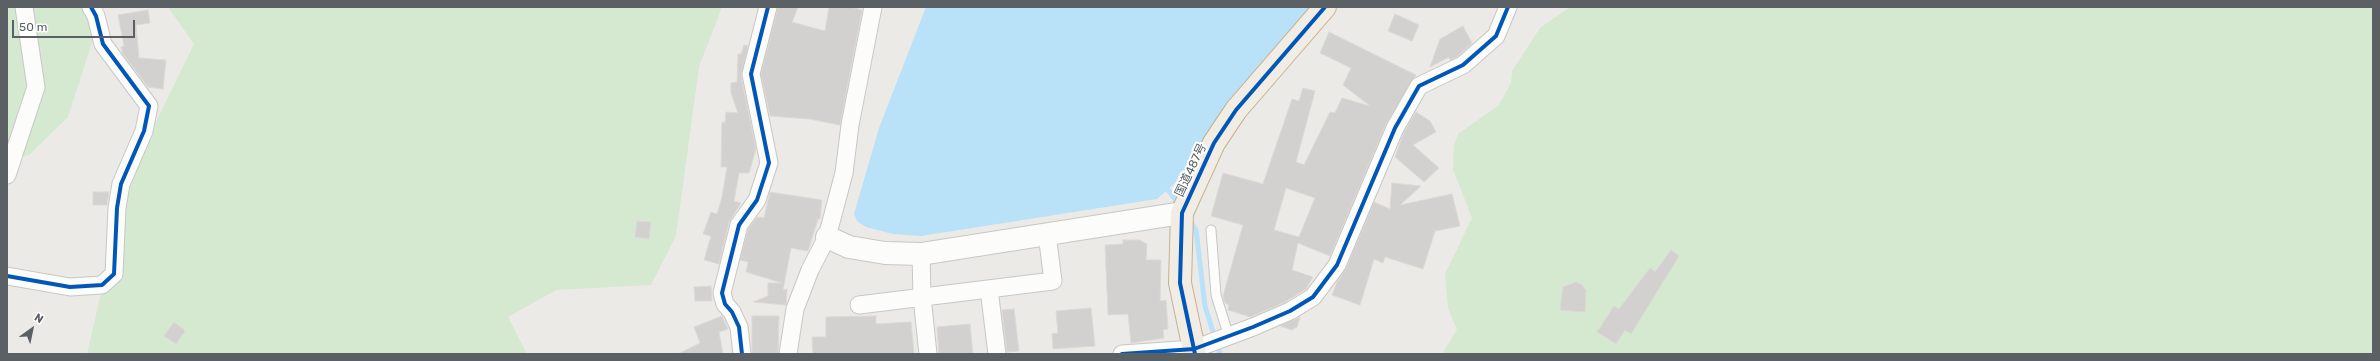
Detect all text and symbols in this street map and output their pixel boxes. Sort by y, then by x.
scale bar [14,12,137,38]
text: 50 m [19,20,47,34]
street label: 国道487号 [1172,141,1210,199]
north arrow [12,309,52,349]
text: N [32,311,46,326]

